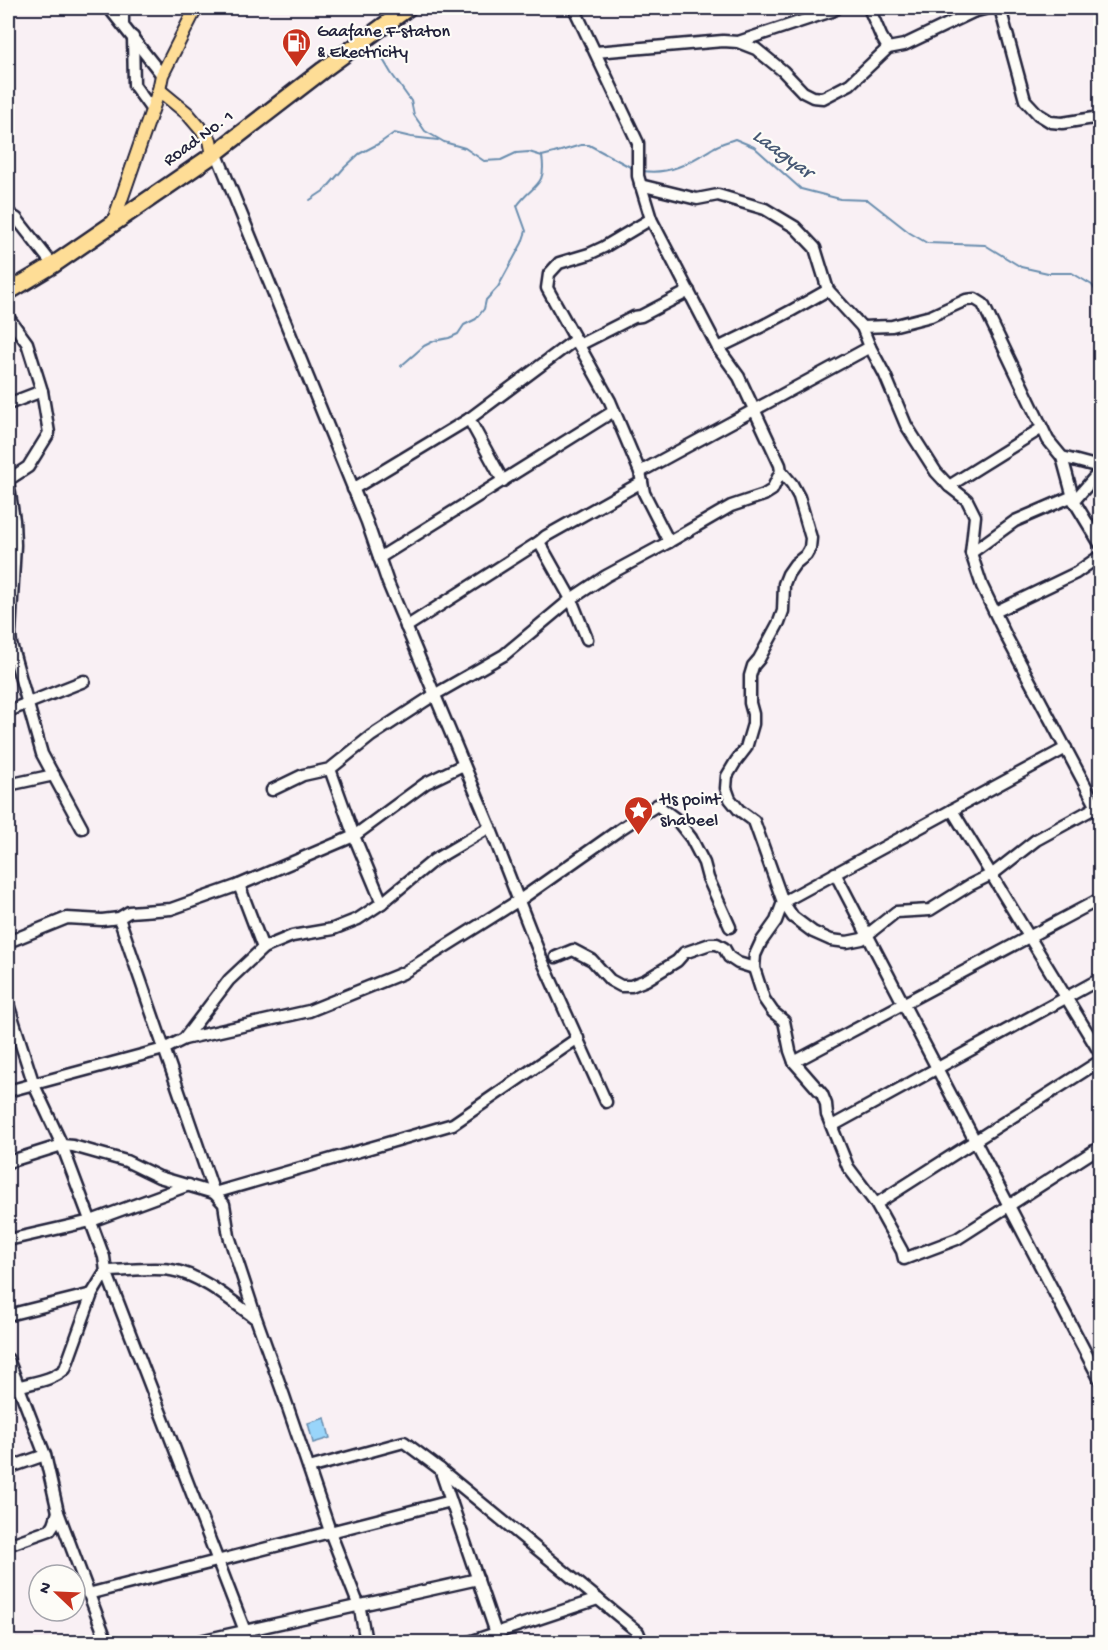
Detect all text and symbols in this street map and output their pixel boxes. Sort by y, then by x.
place label: Gaafane F-staton & Ekectricity [317,22,450,64]
fuel station icon: Gaafane F-staton & Ekectricity [280,26,312,68]
street label: Road No. 1 [160,106,238,172]
water label: Laagyar [747,125,820,187]
place label: tls point shabeel [659,790,722,832]
place icon: tls point shabeel [623,794,655,836]
north arrow [27,1563,87,1623]
text: N [36,1579,57,1597]

